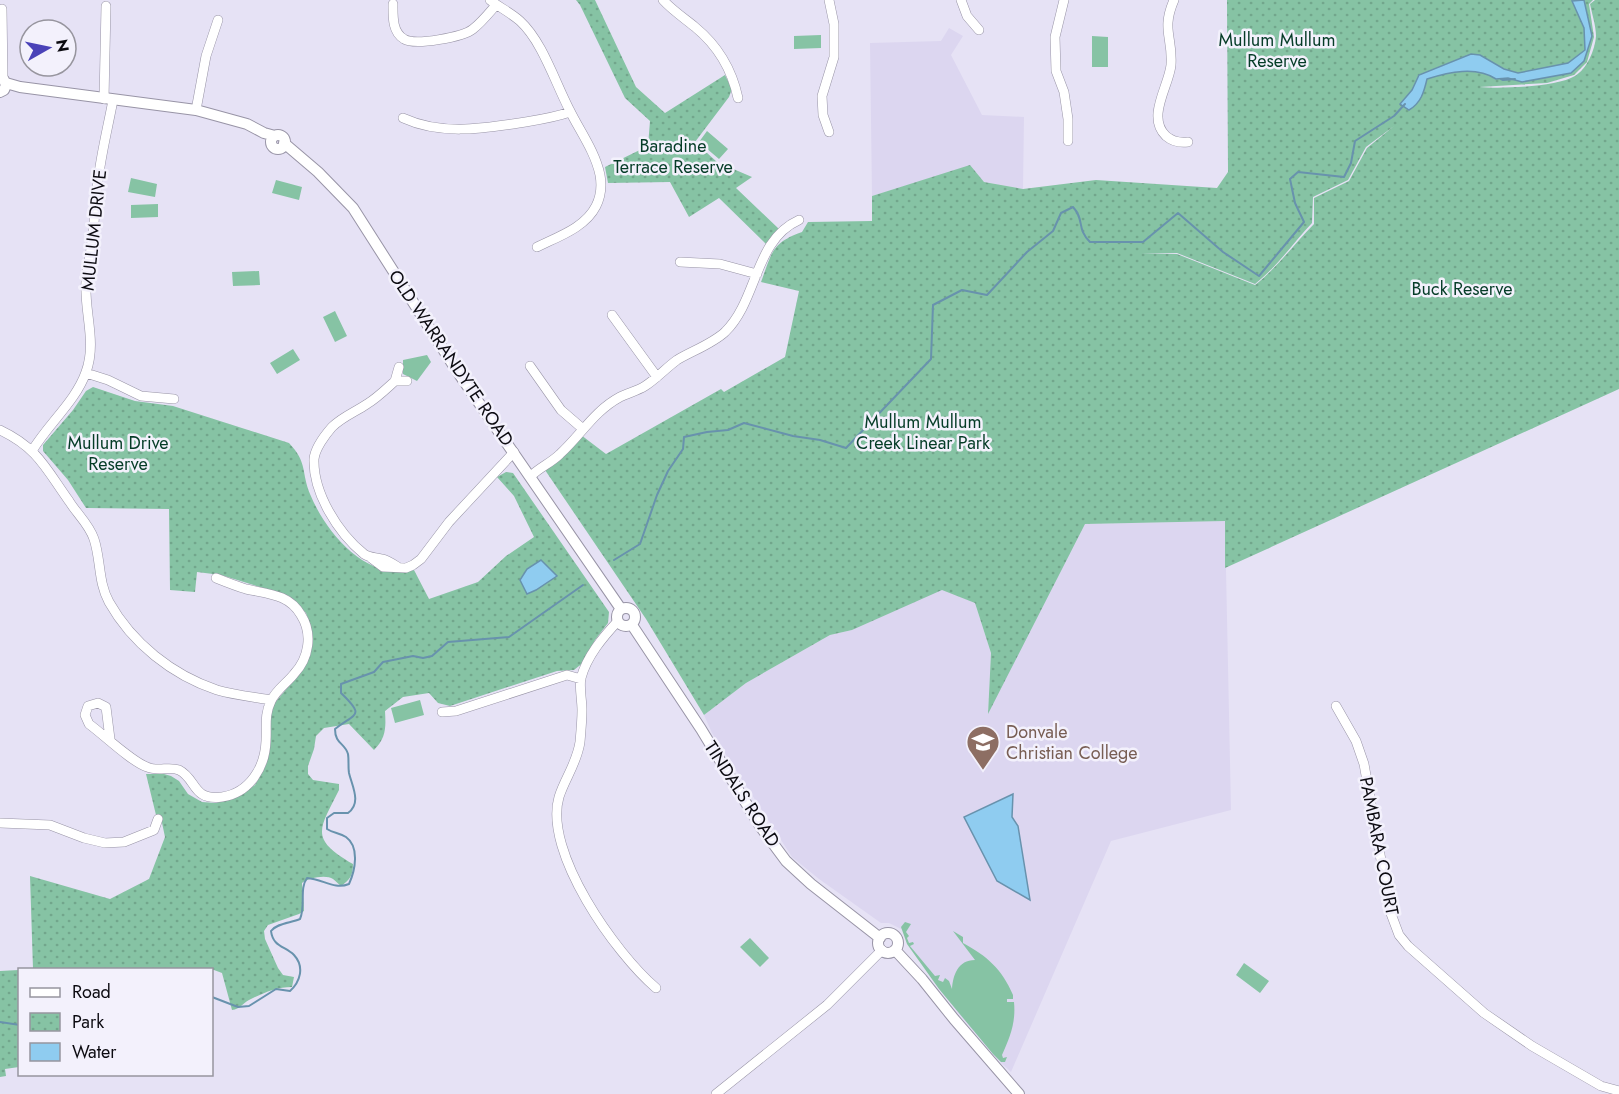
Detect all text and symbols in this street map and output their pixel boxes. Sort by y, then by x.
north arrow [18,18,78,78]
park label: Mullum Mullum Reserve [1219,27,1336,74]
text: N [50,38,75,54]
park label: Baradine Terrace Reserve [613,133,733,180]
street label: MULLUM DRIVE [75,168,113,292]
street label: OLD WARRANDYTE ROAD [382,265,520,451]
park label: Buck Reserve [1412,276,1512,302]
park label: Mullum Mullum Creek Linear Park [856,409,990,456]
park label: Mullum Drive Reserve [67,430,169,477]
place label: Donvale Christian College [1006,719,1138,766]
school or university icon: Donvale Christian College [965,724,1001,771]
street label: TINDALS ROAD [698,736,786,852]
street label: PAMBARA COURT [1353,775,1405,918]
legend [18,968,213,1076]
text: Road [72,979,111,1005]
text: Park [72,1009,104,1035]
text: Water [72,1039,117,1065]

